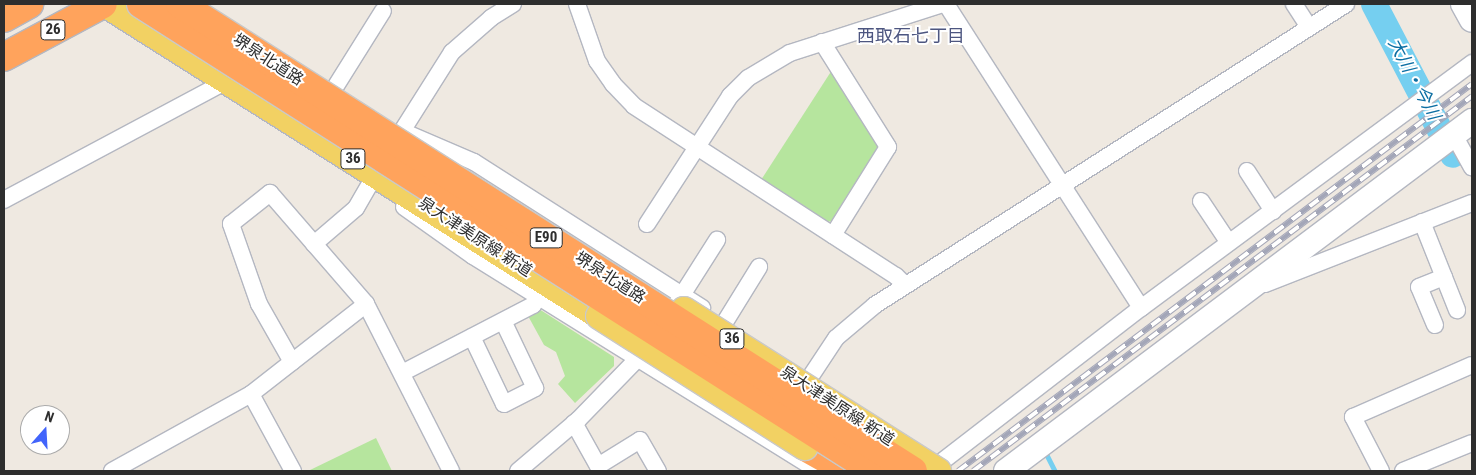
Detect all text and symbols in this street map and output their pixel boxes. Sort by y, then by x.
road number: 26 [39,18,67,42]
district label: 西取石七丁目 [857,25,965,47]
street label: 堺泉北道路 [229,30,307,90]
water label: 大川・今川 [1383,34,1445,124]
road number: 36 [339,146,367,172]
street label: 泉大津美原線 新道 [415,193,535,281]
road number: E90 [528,226,564,250]
street label: 堺泉北道路 [571,248,649,308]
road number: 36 [718,326,746,352]
street label: 泉大津美原線 新道 [777,362,897,450]
north arrow [20,405,70,455]
text: N [43,408,56,426]

